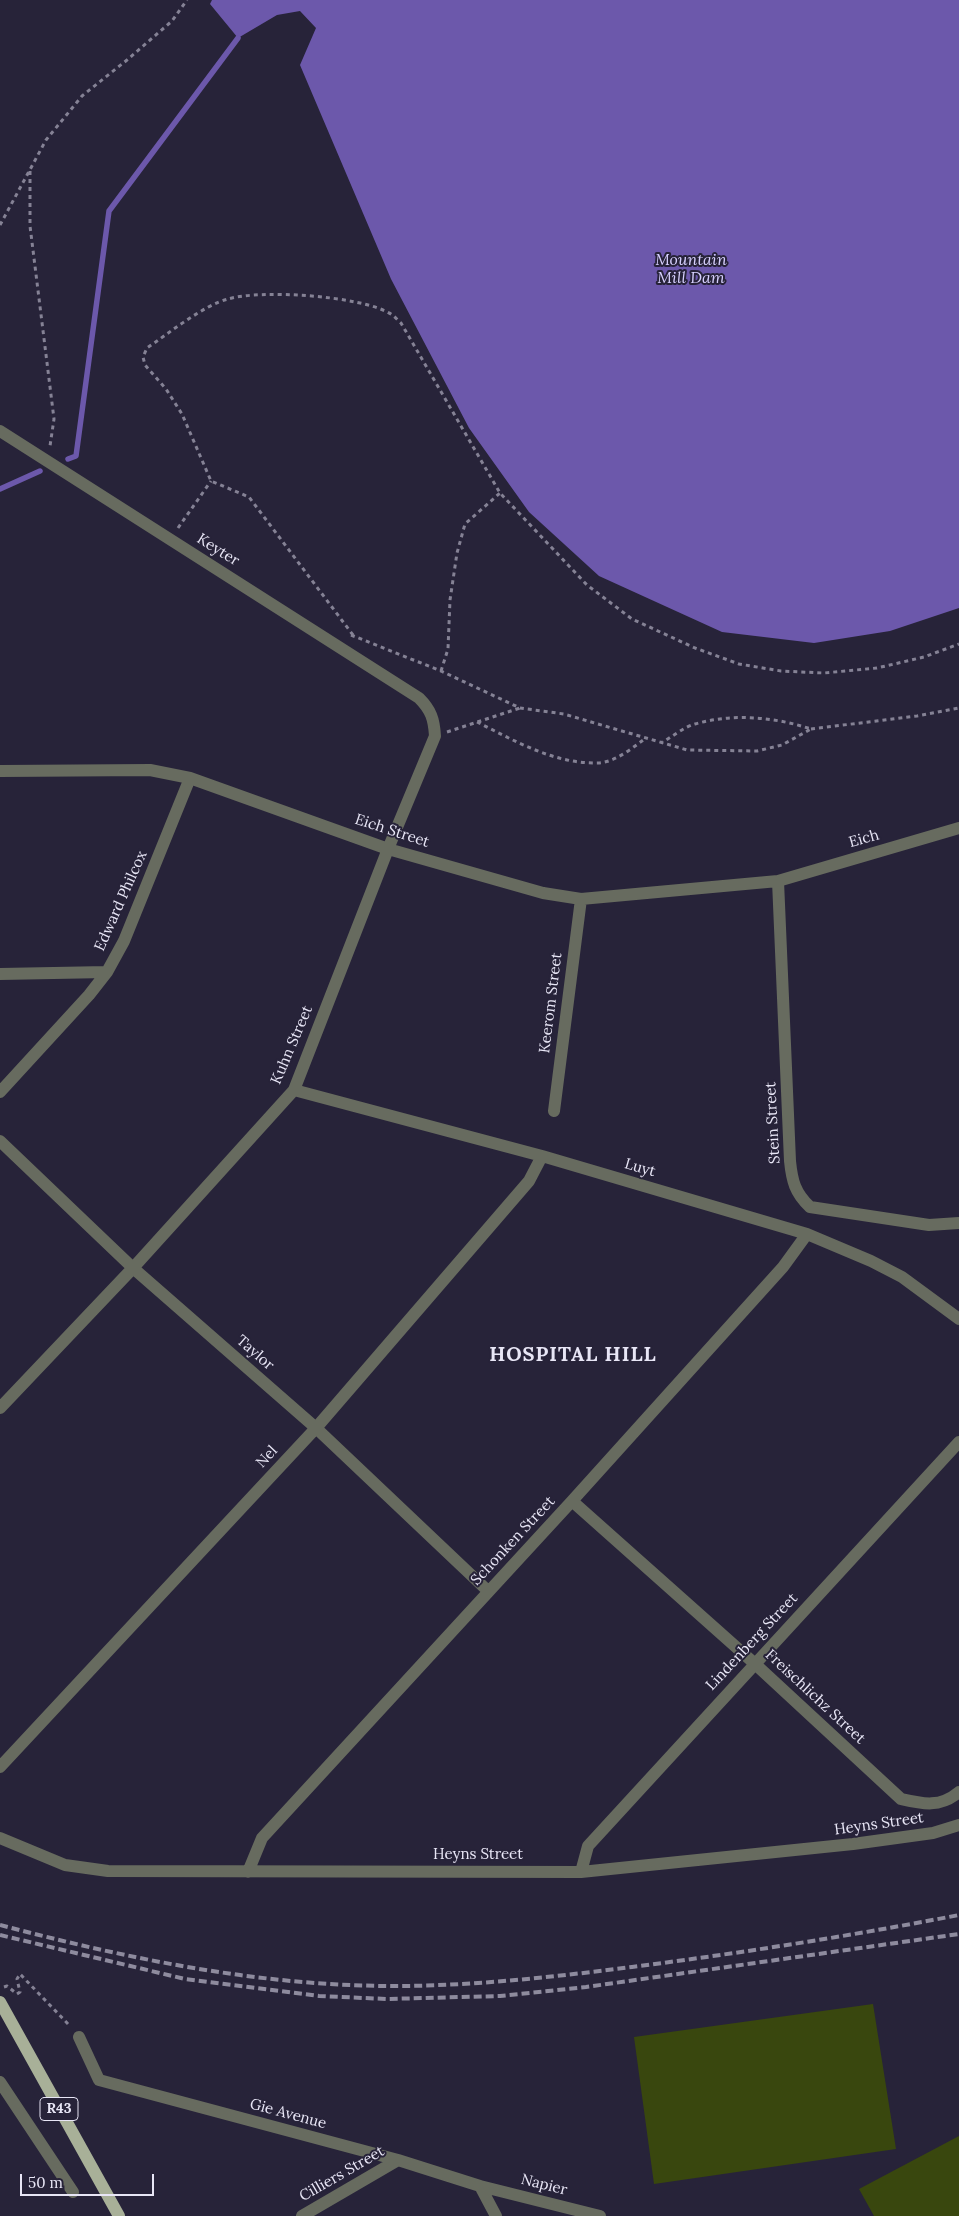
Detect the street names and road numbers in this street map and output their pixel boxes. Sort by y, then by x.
street label: Keyter [194,530,242,570]
street label: Eich Street [353,811,431,851]
street label: Eich [847,826,881,852]
street label: Edward Philcox [91,848,151,954]
street label: Keerom Street [536,952,566,1054]
street label: Kuhn Street [267,1003,317,1087]
street label: Stein Street [762,1082,784,1164]
street label: Luyt [622,1155,658,1181]
street label: Taylor [232,1332,278,1374]
street label: Nel [252,1442,282,1472]
street label: Schonken Street [467,1493,559,1589]
street label: Lindenberg Street [702,1590,802,1694]
street label: Freischlichz Street [761,1646,869,1748]
street label: Heyns Street [833,1809,925,1839]
street label: Heyns Street [433,1846,523,1864]
street label: Gie Avenue [248,2095,328,2133]
road number: R43 [40,2098,78,2120]
street label: Cilliers Street [296,2142,388,2206]
street label: Napier [519,2171,569,2199]

